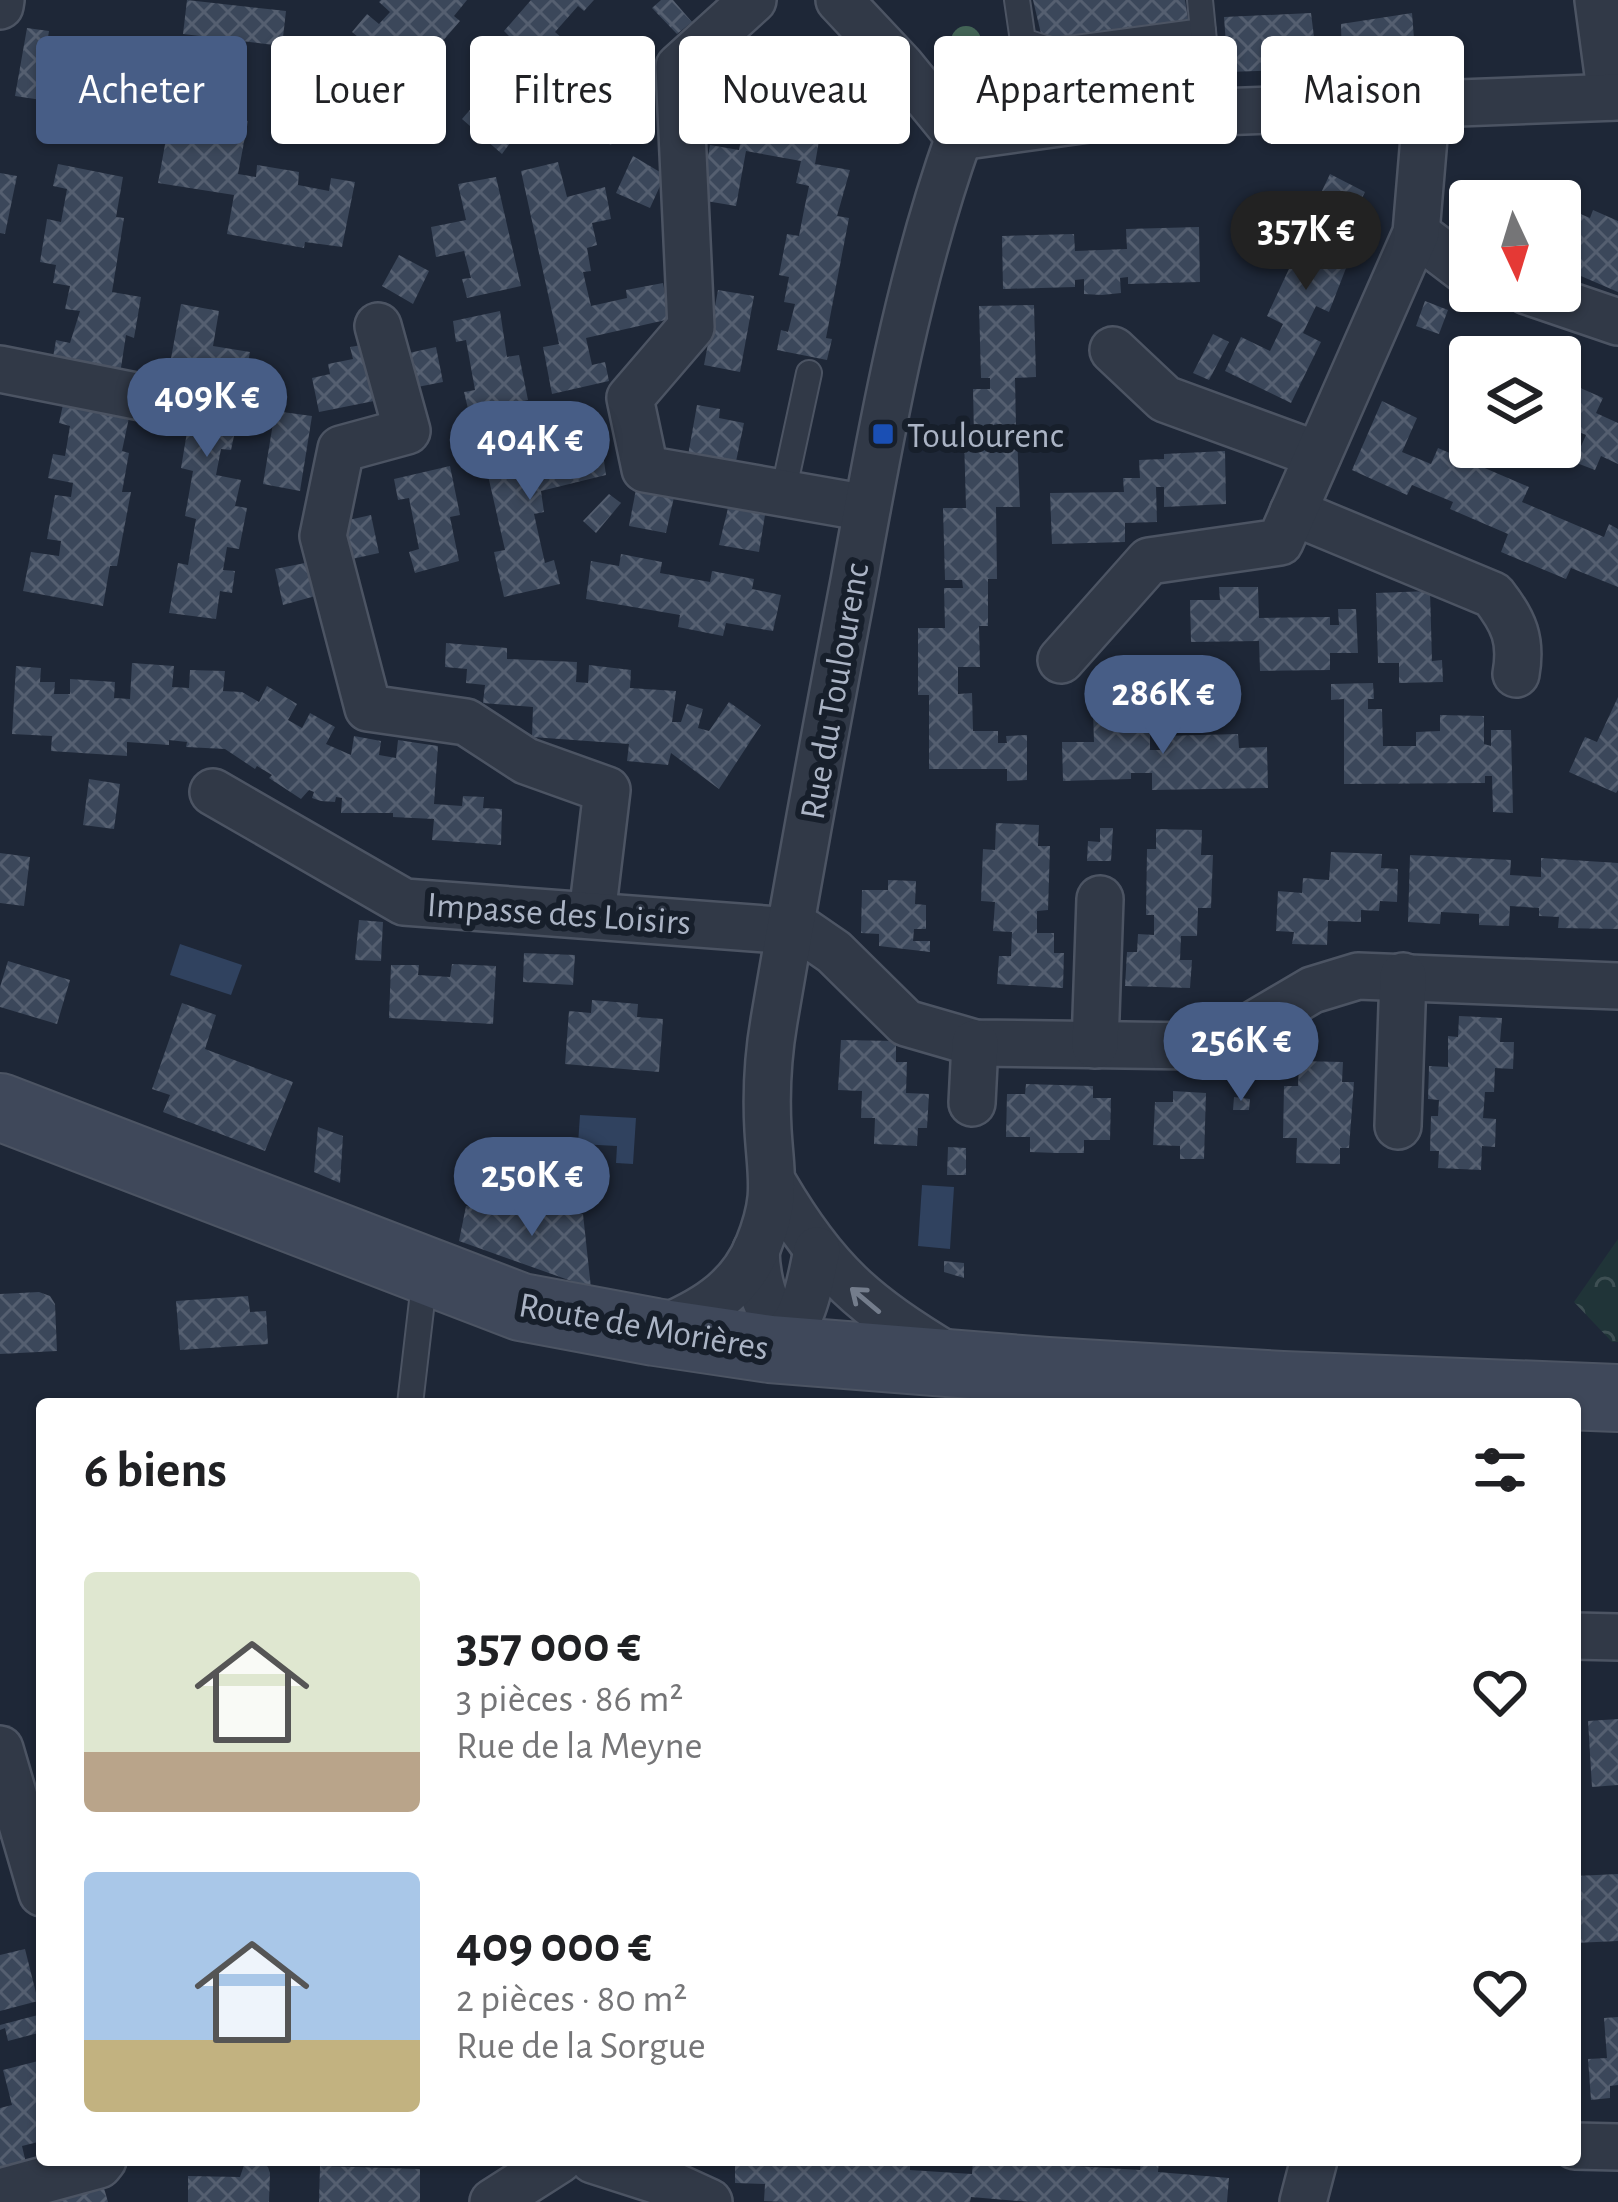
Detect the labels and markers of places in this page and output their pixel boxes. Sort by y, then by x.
pin: 357K € [1208,191,1404,293]
pin: 409K € [109,358,305,460]
pin: 404K € [432,401,628,503]
place label: Toulourenc [907,418,1064,454]
marker: Toulourenc [870,421,896,447]
pin: 286K € [1065,655,1261,757]
pin: 256K € [1143,1002,1339,1104]
pin: 250K € [434,1137,630,1239]

